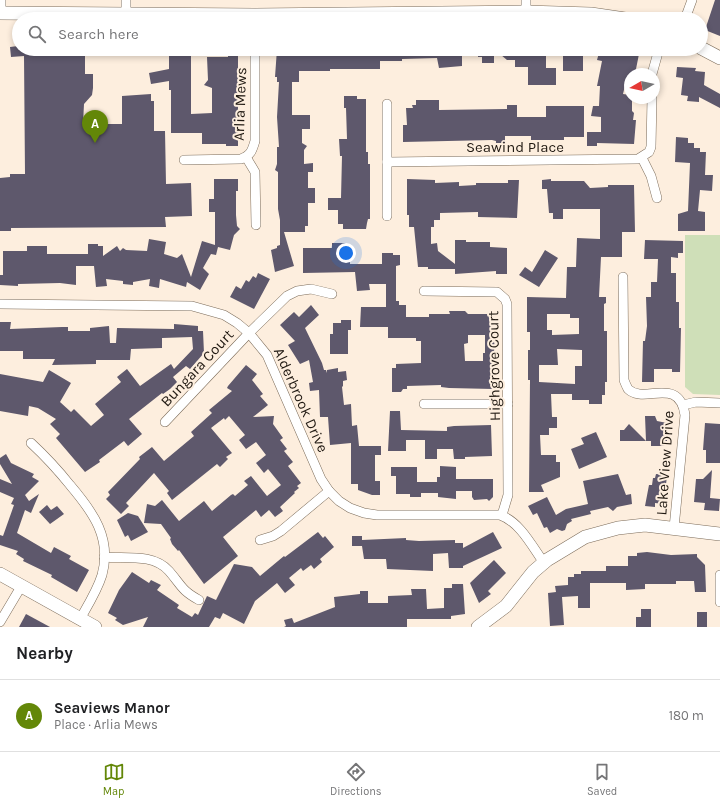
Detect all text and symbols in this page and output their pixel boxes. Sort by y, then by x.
search box [12,12,708,56]
icon: search [26,23,48,45]
text: Search here [58,25,139,43]
street label: Arlia Mews [230,67,250,141]
north arrow [624,68,660,104]
pin: A [82,110,108,143]
street label: Seawind Place [466,138,564,156]
your location [336,243,356,263]
street label: Highgrove Court [484,310,504,421]
street label: Bungara Court [157,325,238,410]
street label: Alderbrook Drive [270,345,332,455]
street label: Lake View Drive [652,410,678,516]
text: Nearby [16,643,73,663]
text: Seaviews Manor [54,699,170,717]
text: A [25,708,33,723]
text: 180 m [669,708,704,723]
text: Place · Arlia Mews [54,717,158,732]
tab: Map [103,761,125,798]
tab: Directions [330,761,382,798]
tab: Saved [587,761,617,798]

